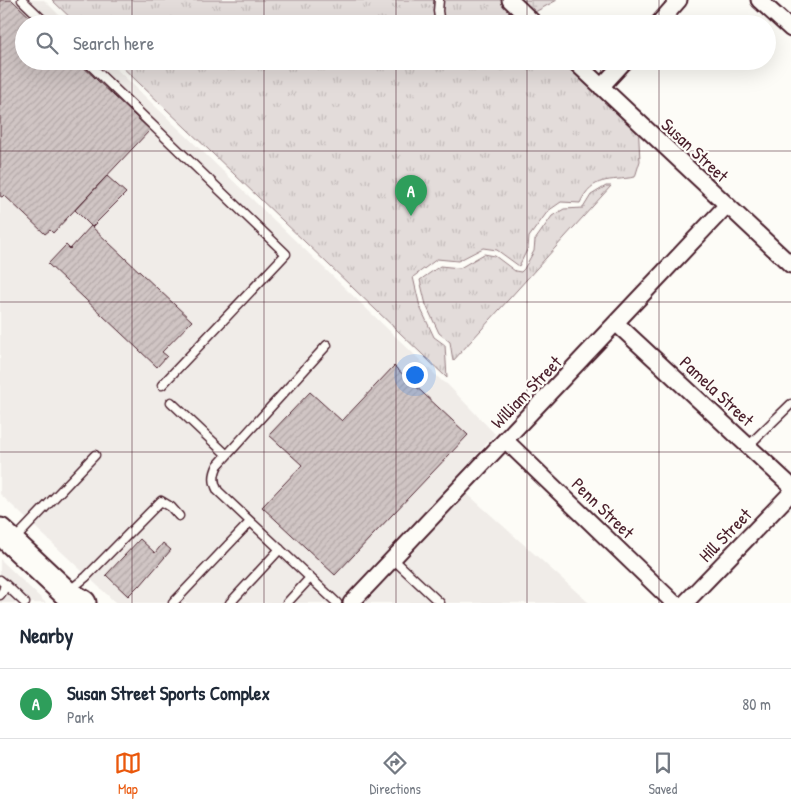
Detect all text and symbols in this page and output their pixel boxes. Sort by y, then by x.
search box [15,15,776,70]
icon: search [33,29,61,57]
text: Search here [73,30,154,56]
street label: Susan Street [656,112,735,188]
pin: A [395,175,427,216]
street label: William Street [485,350,568,434]
street label: Pamela Street [674,350,760,432]
your location [402,362,428,388]
street label: Penn Street [566,472,640,545]
street label: Hill Street [693,502,758,568]
text: Nearby [20,621,73,650]
text: Susan Street Sports Complex [67,680,270,706]
text: A [32,693,40,715]
text: 80 m [742,693,771,715]
text: Park [67,706,94,728]
tab: Map [114,749,142,798]
tab: Directions [369,749,421,798]
tab: Saved [649,749,677,798]

